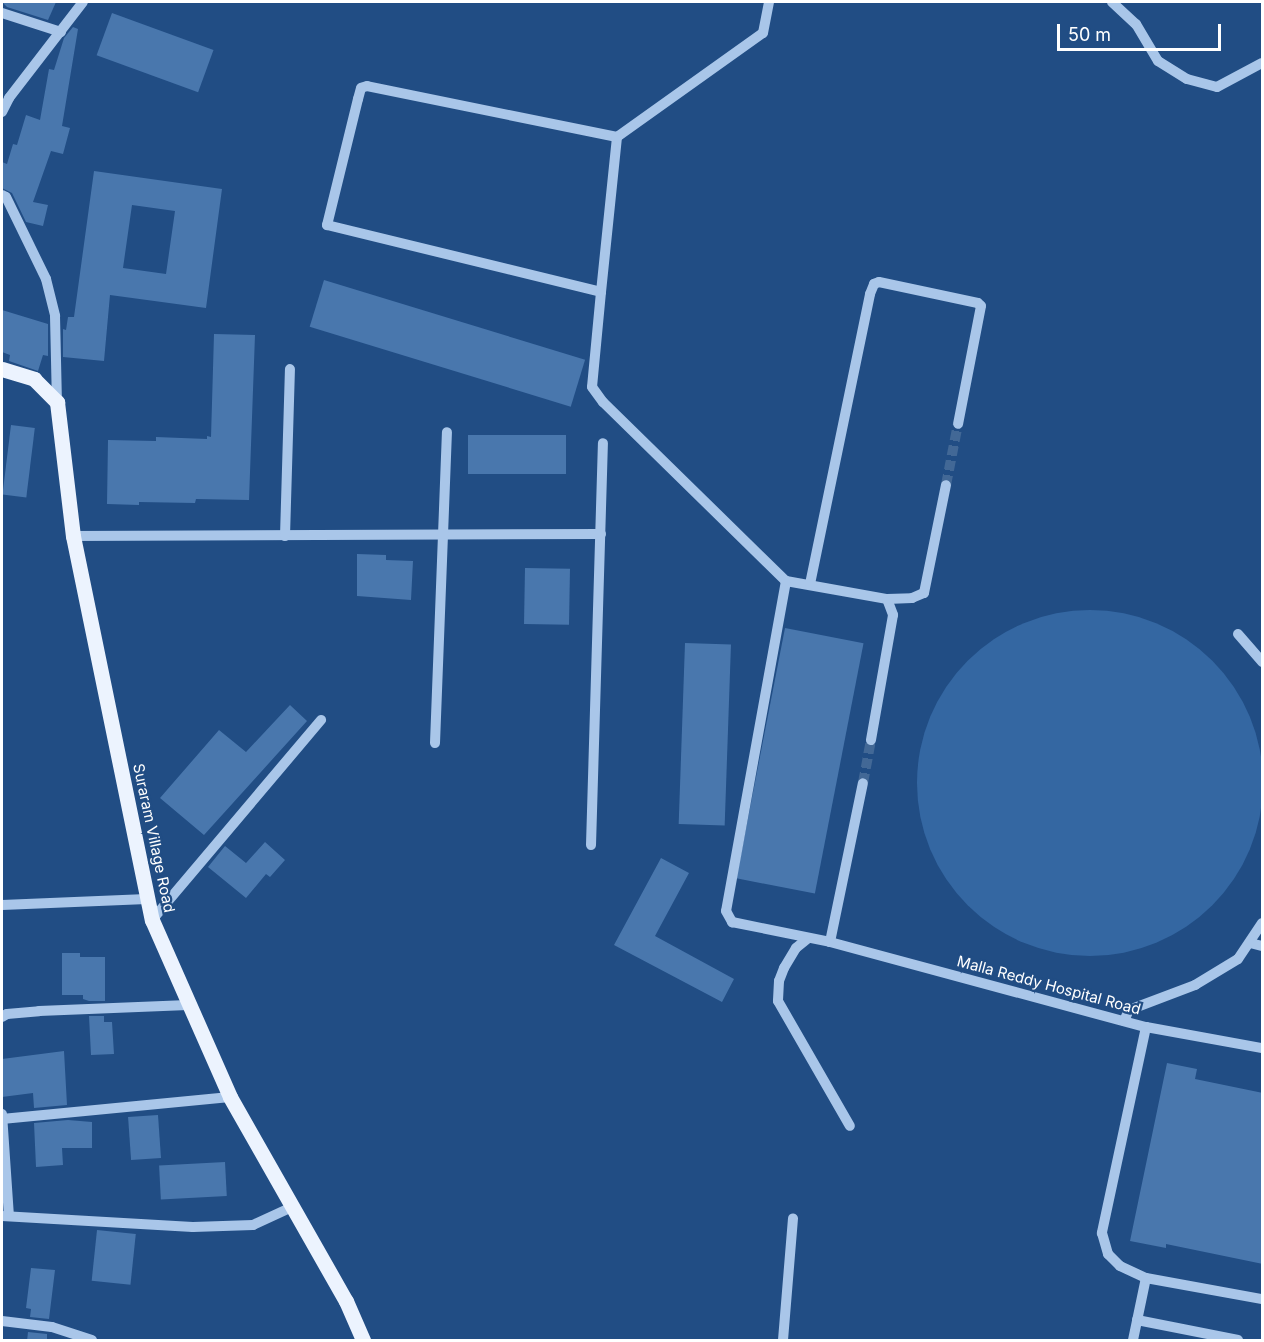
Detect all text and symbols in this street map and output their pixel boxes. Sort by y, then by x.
scale bar [1060,12,1224,50]
text: 50 m [1068,24,1111,45]
street label: Suraram Village Road [129,762,179,914]
street label: Malla Reddy Hospital Road [955,952,1143,1018]

